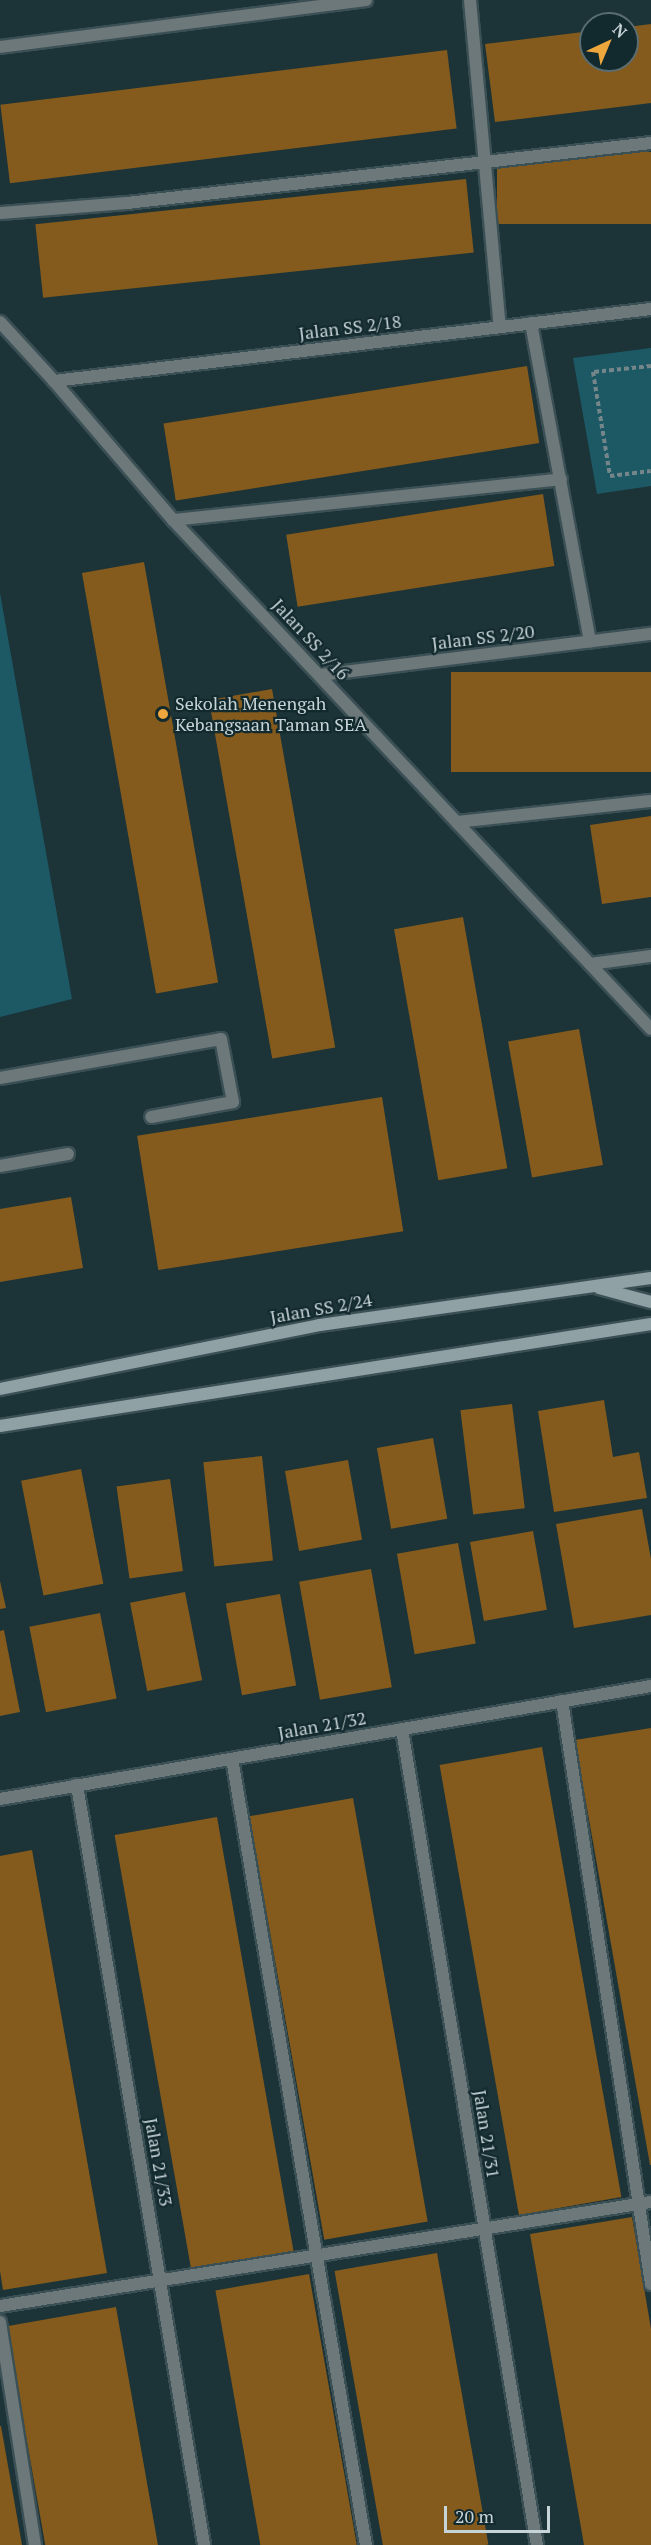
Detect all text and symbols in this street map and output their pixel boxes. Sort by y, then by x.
north arrow [579,12,639,72]
text: N [608,18,632,43]
street label: Jalan SS 2/18 [297,310,403,344]
street label: Jalan SS 2/16 [268,594,354,684]
street label: Jalan SS 2/20 [430,620,536,654]
place label: Sekolah Menengah Kebangsaan Taman SEA [175,693,367,736]
marker: Sekolah Menengah Kebangsaan Taman SEA [156,707,170,721]
street label: Jalan SS 2/24 [268,1288,374,1328]
street label: Jalan 21/32 [276,1707,368,1743]
street label: Jalan 21/31 [469,2088,505,2180]
street label: Jalan 21/33 [141,2116,177,2208]
scale bar [447,2494,554,2532]
text: 20 m [455,2504,494,2528]

